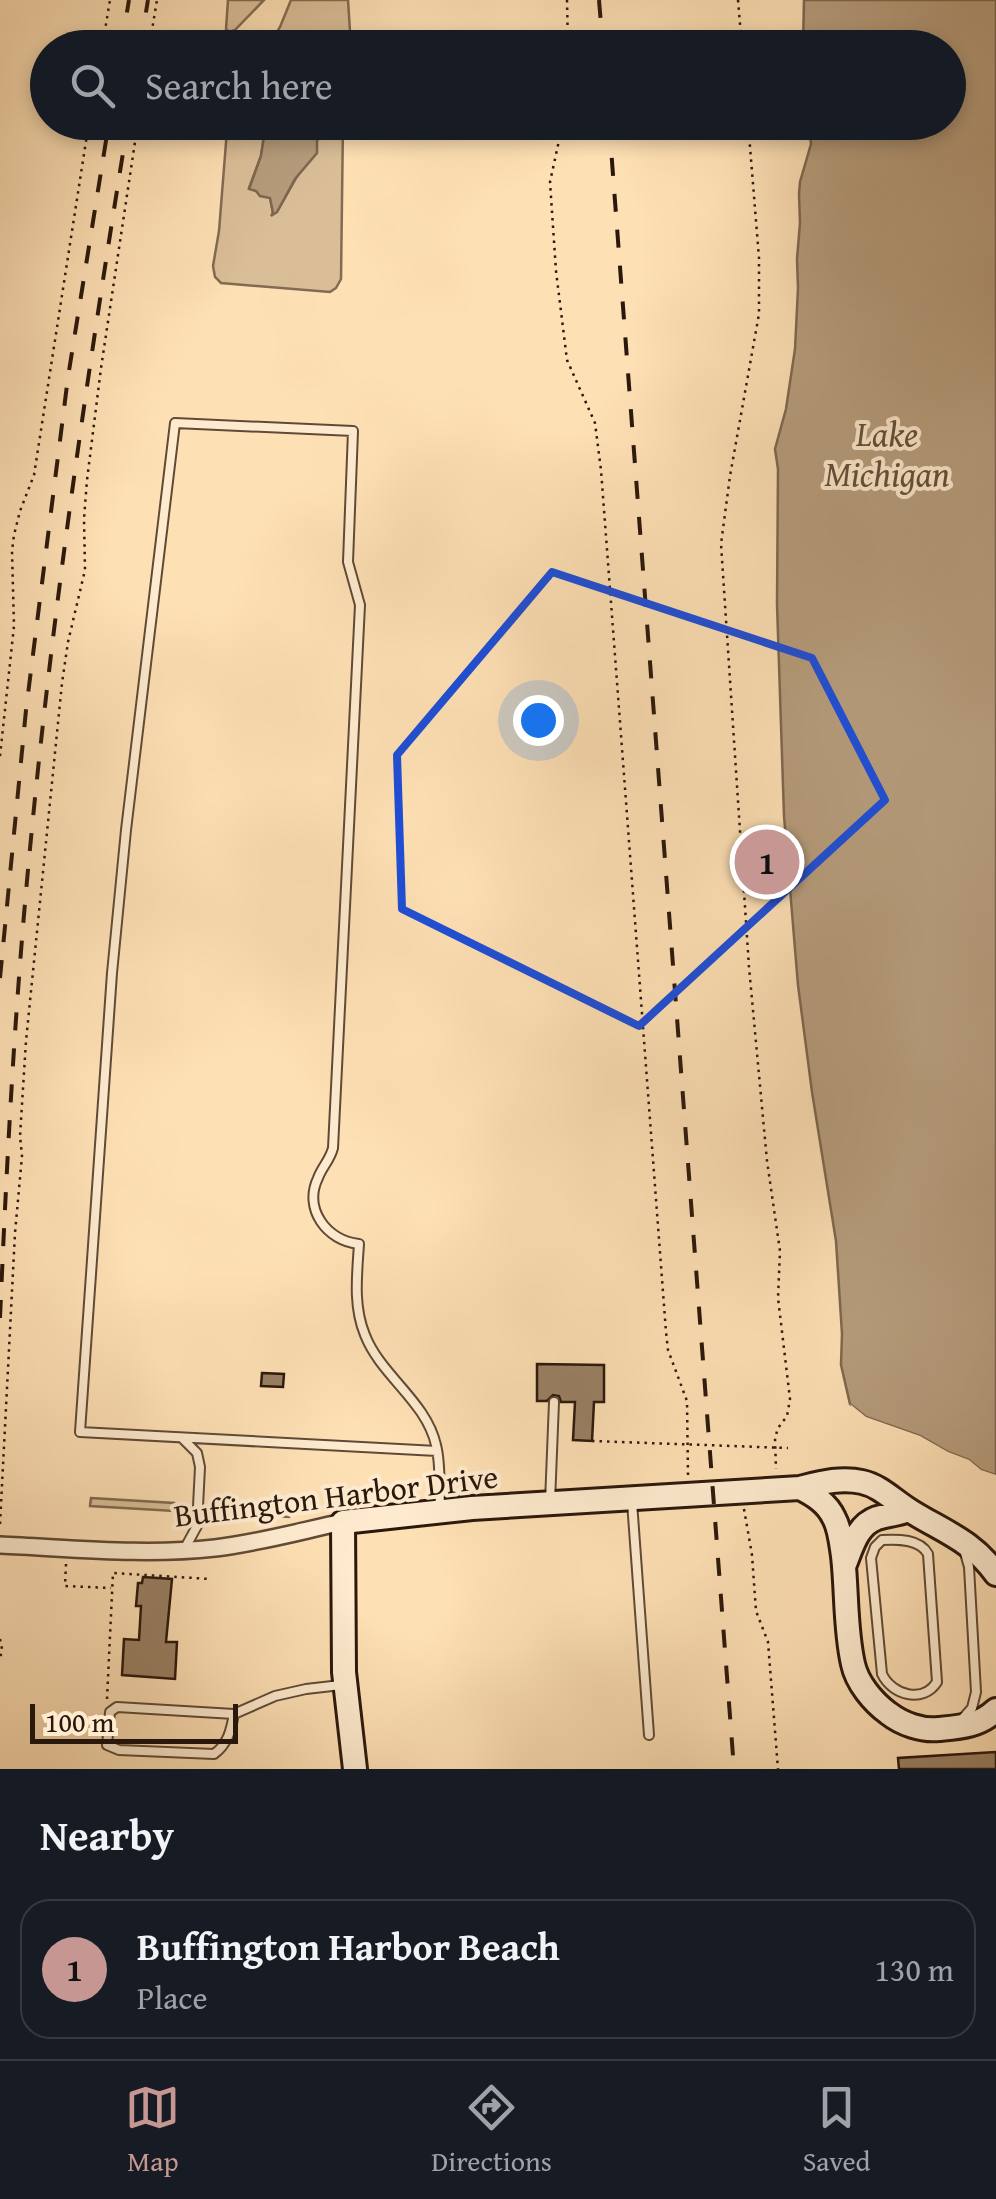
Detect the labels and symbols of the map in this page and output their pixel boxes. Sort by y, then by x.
water label: Lake Michigan [824,408,950,499]
your location [513,695,564,746]
pin: 1 [734,824,800,900]
street label: Buffington Harbor Drive [171,1452,501,1539]
scale bar [30,1699,238,1744]

